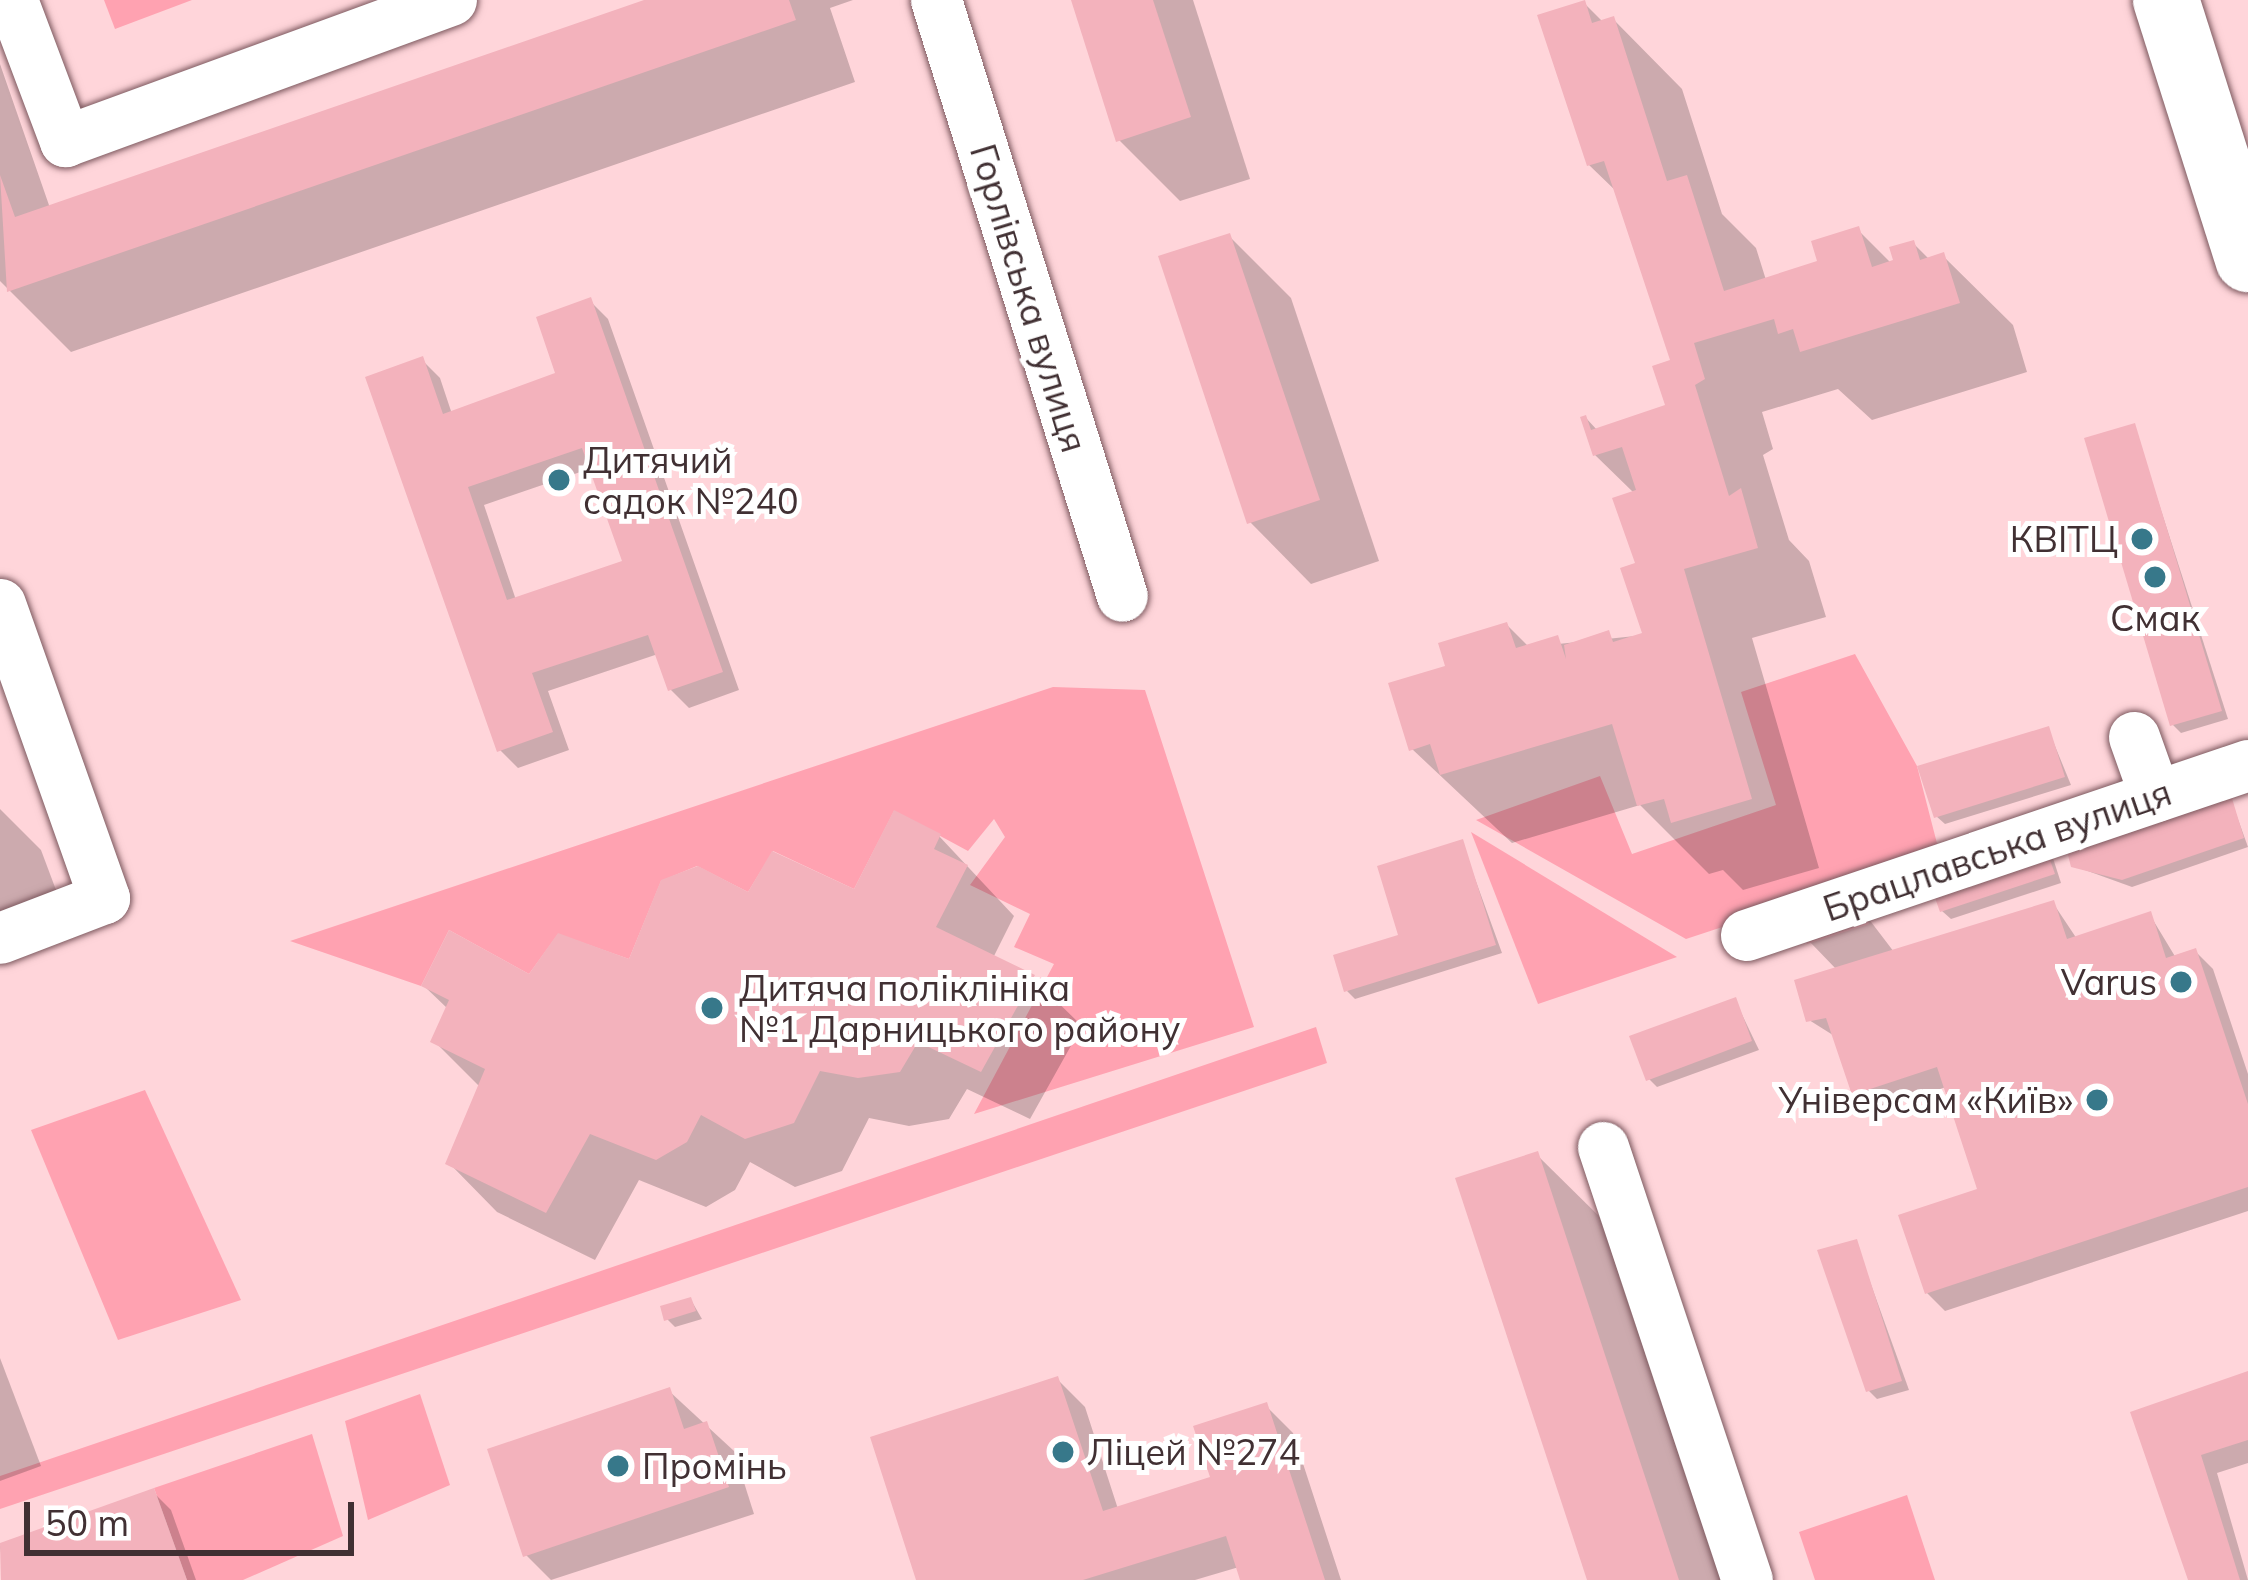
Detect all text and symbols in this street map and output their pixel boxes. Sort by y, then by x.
street label: Горлівська вулиця [962,139,1096,457]
place label: Дитячий садок №240 [583,437,799,522]
marker: Дитячий садок №240 [546,467,572,493]
place label: КВІТЦ [2010,517,2118,561]
marker: КВІТЦ [2129,526,2155,552]
marker: Смак [2142,564,2168,590]
place label: Смак [2110,596,2200,640]
street label: Брацлавська вулиця [1817,770,2177,930]
place label: Varus [2061,960,2157,1004]
place label: Дитяча поліклініка №1 Дарницького району [739,965,1180,1050]
marker: Varus [2168,969,2194,995]
marker: Дитяча поліклініка №1 Дарницького району [696,992,728,1024]
place label: Універсам «Київ» [1779,1078,2073,1122]
marker: Універсам «Київ» [2084,1087,2110,1113]
place label: Ліцей №274 [1087,1430,1300,1474]
marker: Ліцей №274 [1050,1439,1076,1465]
place label: Промінь [642,1444,787,1488]
marker: Промінь [605,1453,631,1479]
scale bar [30,1478,360,1552]
text: 50 m [45,1500,129,1545]

